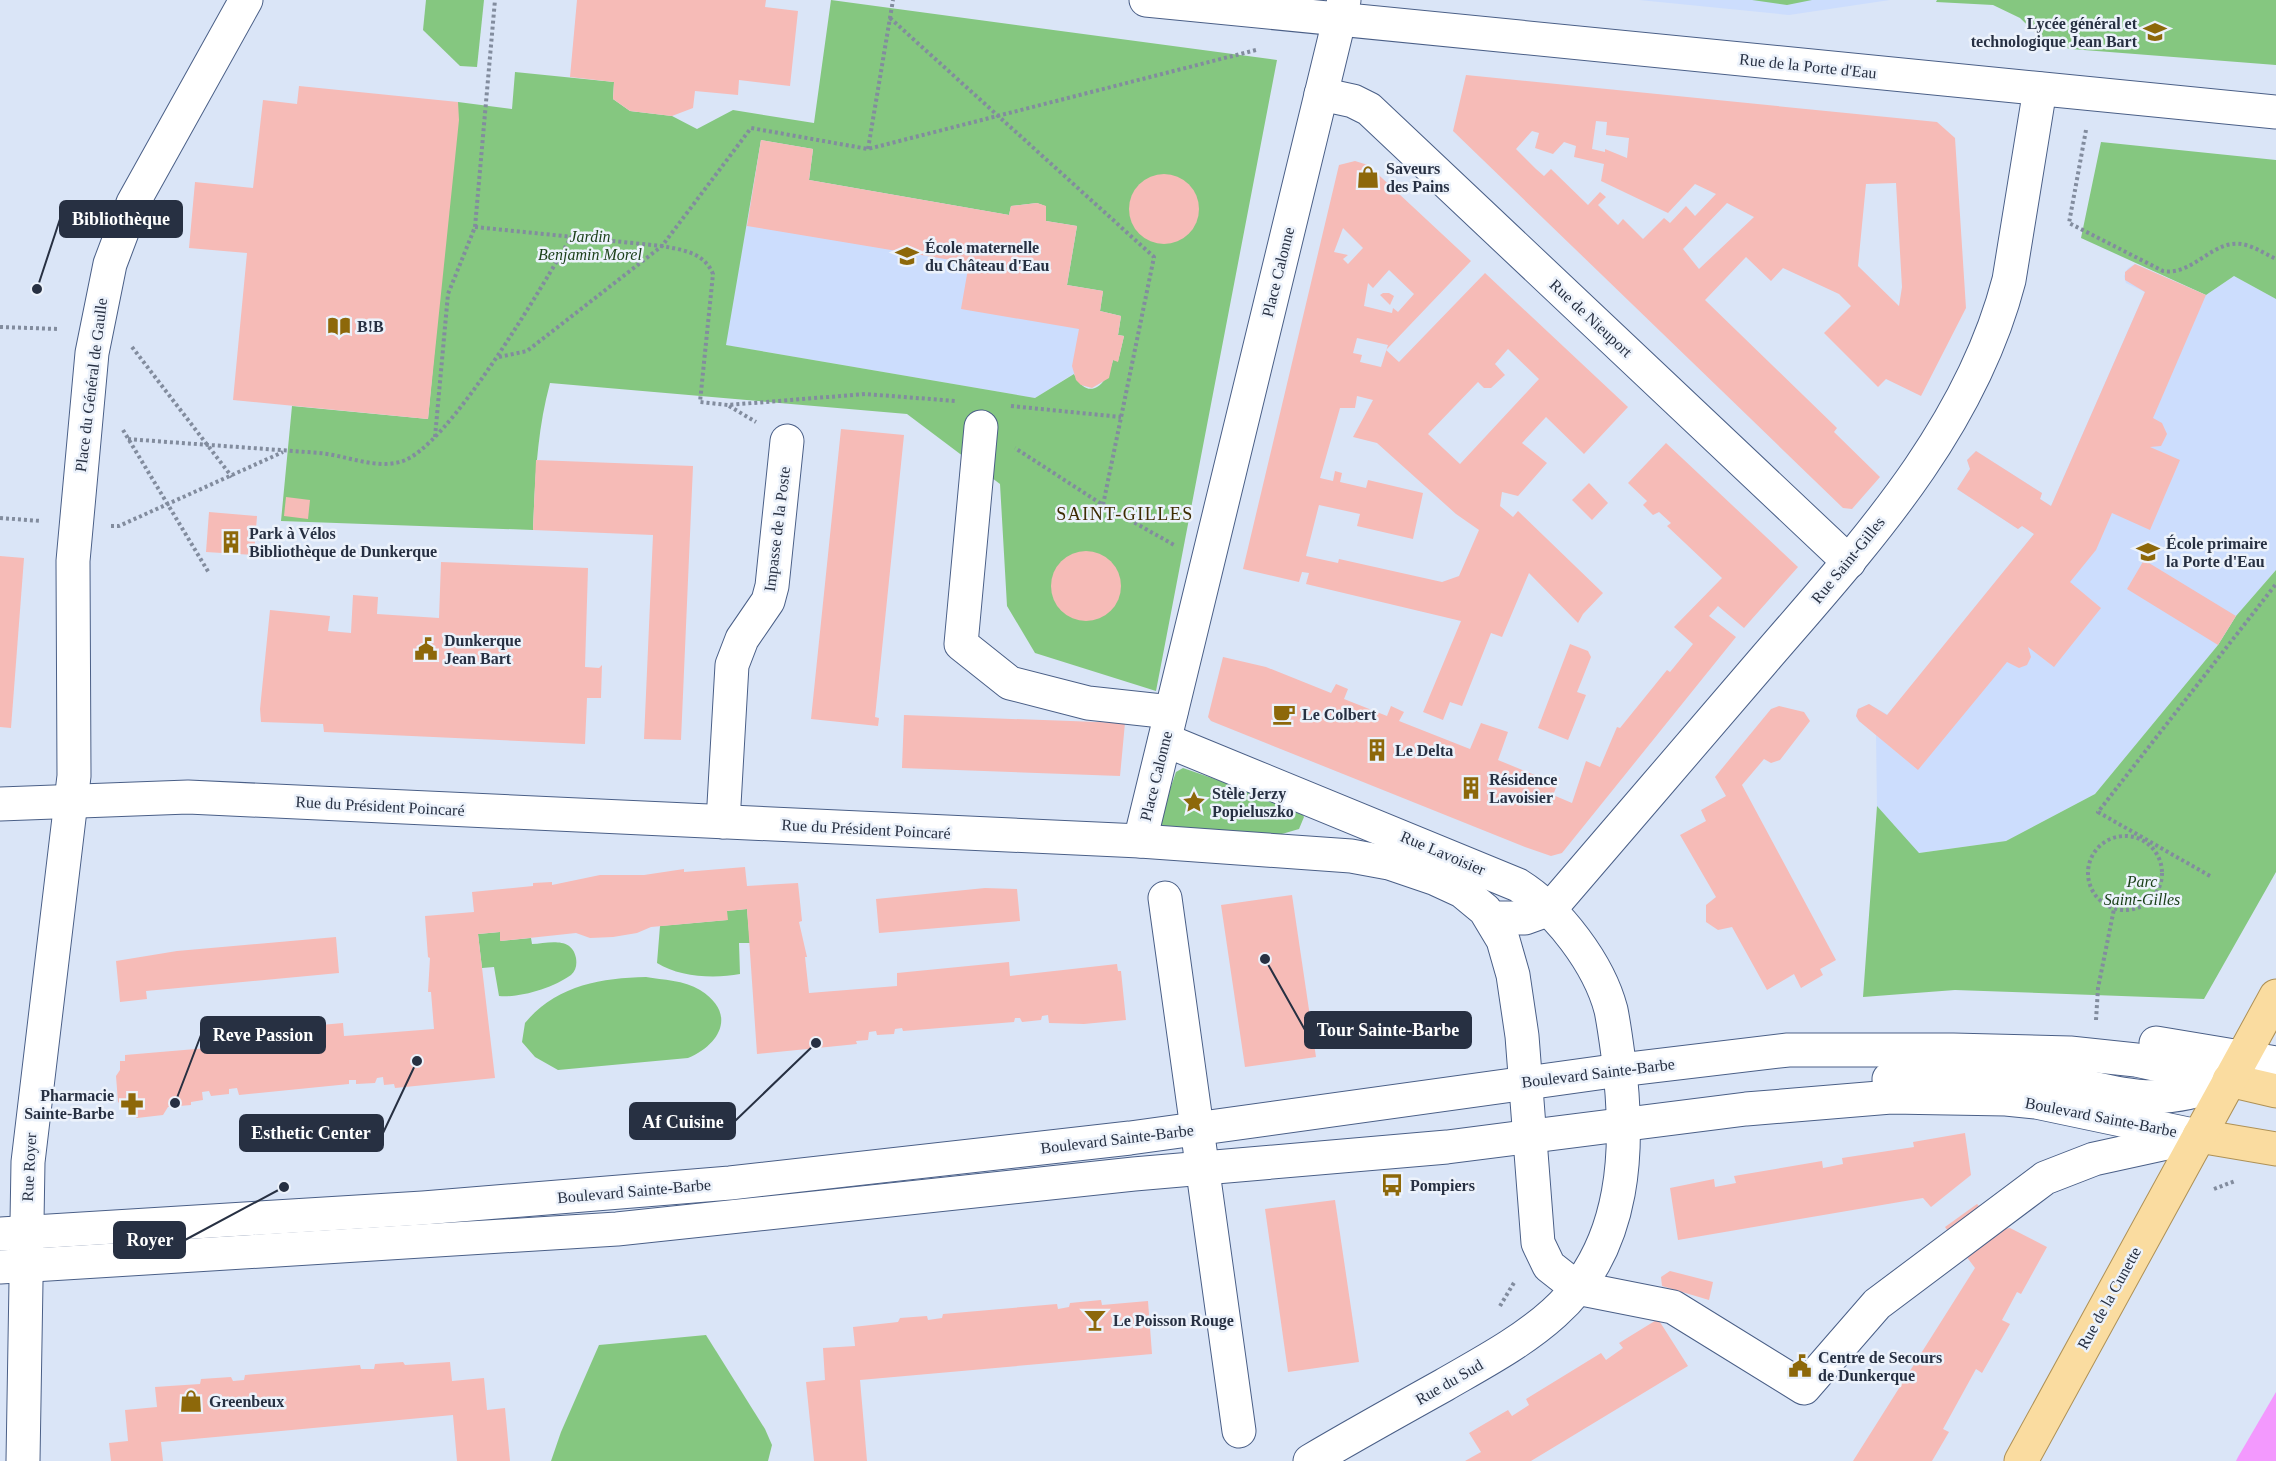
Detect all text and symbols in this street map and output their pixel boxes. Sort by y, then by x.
place label: Lycée général et technologique Jean Bart [1971,15,2138,51]
school or university icon: Lycée général et technologique Jean Bart [2142,19,2168,45]
street label: Rue de la Porte d'Eau [1739,50,1877,82]
place label: Saveurs des Pains [1386,160,1450,195]
shop icon: Saveurs des Pains [1355,164,1381,190]
callout: Bibliothèque [60,201,182,237]
text: Bibliothèque [72,209,170,229]
street label: Place Calonne [1259,225,1297,319]
park label: Jardin Benjamin Morel [538,228,642,264]
place label: École maternelle du Château d'Eau [925,238,1050,274]
school or university icon: École maternelle du Château d'Eau [894,243,920,269]
street label: Rue de Nieuport [1546,276,1636,361]
street label: Place du Général de Gaulle [72,297,110,473]
library icon: B!B [326,313,352,339]
place label: B!B [357,318,384,335]
street label: Impasse de la Poste [761,466,794,593]
district label: SAINT-GILLES [1056,504,1194,524]
street label: Rue Saint-Gilles [1808,513,1888,607]
place label: Park à Vélos Bibliothèque de Dunkerque [249,525,437,561]
building icon: Park à Vélos Bibliothèque de Dunkerque [218,529,244,555]
place label: École primaire la Porte d'Eau [2166,534,2267,570]
school or university icon: École primaire la Porte d'Eau [2135,539,2161,565]
place label: Dunkerque Jean Bart [444,632,521,667]
public building icon: Dunkerque Jean Bart [413,636,439,662]
cafe icon: Le Colbert [1271,701,1297,727]
place label: Le Colbert [1302,706,1377,723]
street label: Place Calonne [1137,729,1175,823]
building icon: Le Delta [1364,737,1390,763]
place label: Le Delta [1395,742,1453,759]
place label: Résidence Lavoisier [1489,771,1557,806]
building icon: Résidence Lavoisier [1458,775,1484,801]
place label: Stèle Jerzy Popieluszko [1212,785,1294,821]
place icon: Stèle Jerzy Popieluszko [1181,789,1207,815]
street label: Rue du Président Poincaré [295,793,465,819]
street label: Rue du Président Poincaré [781,816,951,842]
street label: Rue Lavoisier [1398,828,1488,879]
park label: Parc Saint-Gilles [2104,873,2180,908]
callout: Tour Sainte-Barbe [1305,1012,1471,1048]
callout: Reve Passion [201,1017,325,1053]
text: Tour Sainte-Barbe [1317,1020,1459,1040]
text: Reve Passion [213,1025,313,1045]
street label: Boulevard Sainte-Barbe [1520,1055,1676,1091]
place label: Pharmacie Sainte-Barbe [24,1087,114,1122]
pharmacy icon: Pharmacie Sainte-Barbe [119,1091,145,1117]
street label: Boulevard Sainte-Barbe [2024,1094,2178,1140]
callout: Af Cuisine [630,1103,735,1139]
text: Af Cuisine [642,1112,724,1132]
callout: Esthetic Center [240,1115,383,1151]
street label: Boulevard Sainte-Barbe [1039,1121,1195,1157]
text: Esthetic Center [251,1123,371,1143]
street label: Rue Royer [19,1131,40,1202]
bus stop icon: Pompiers [1379,1172,1405,1198]
street label: Boulevard Sainte-Barbe [556,1176,712,1206]
place label: Pompiers [1410,1177,1475,1195]
callout: Royer [114,1222,185,1258]
text: Royer [127,1230,173,1250]
street label: Rue de la Cunette [2074,1244,2144,1352]
bar icon: Le Poisson Rouge [1082,1307,1108,1333]
place label: Le Poisson Rouge [1113,1312,1234,1330]
place label: Centre de Secours de Dunkerque [1818,1349,1942,1385]
public building icon: Centre de Secours de Dunkerque [1787,1353,1813,1379]
street label: Rue du Sud [1412,1356,1486,1408]
shop icon: Greenbeux [178,1388,204,1414]
place label: Greenbeux [209,1393,284,1410]

